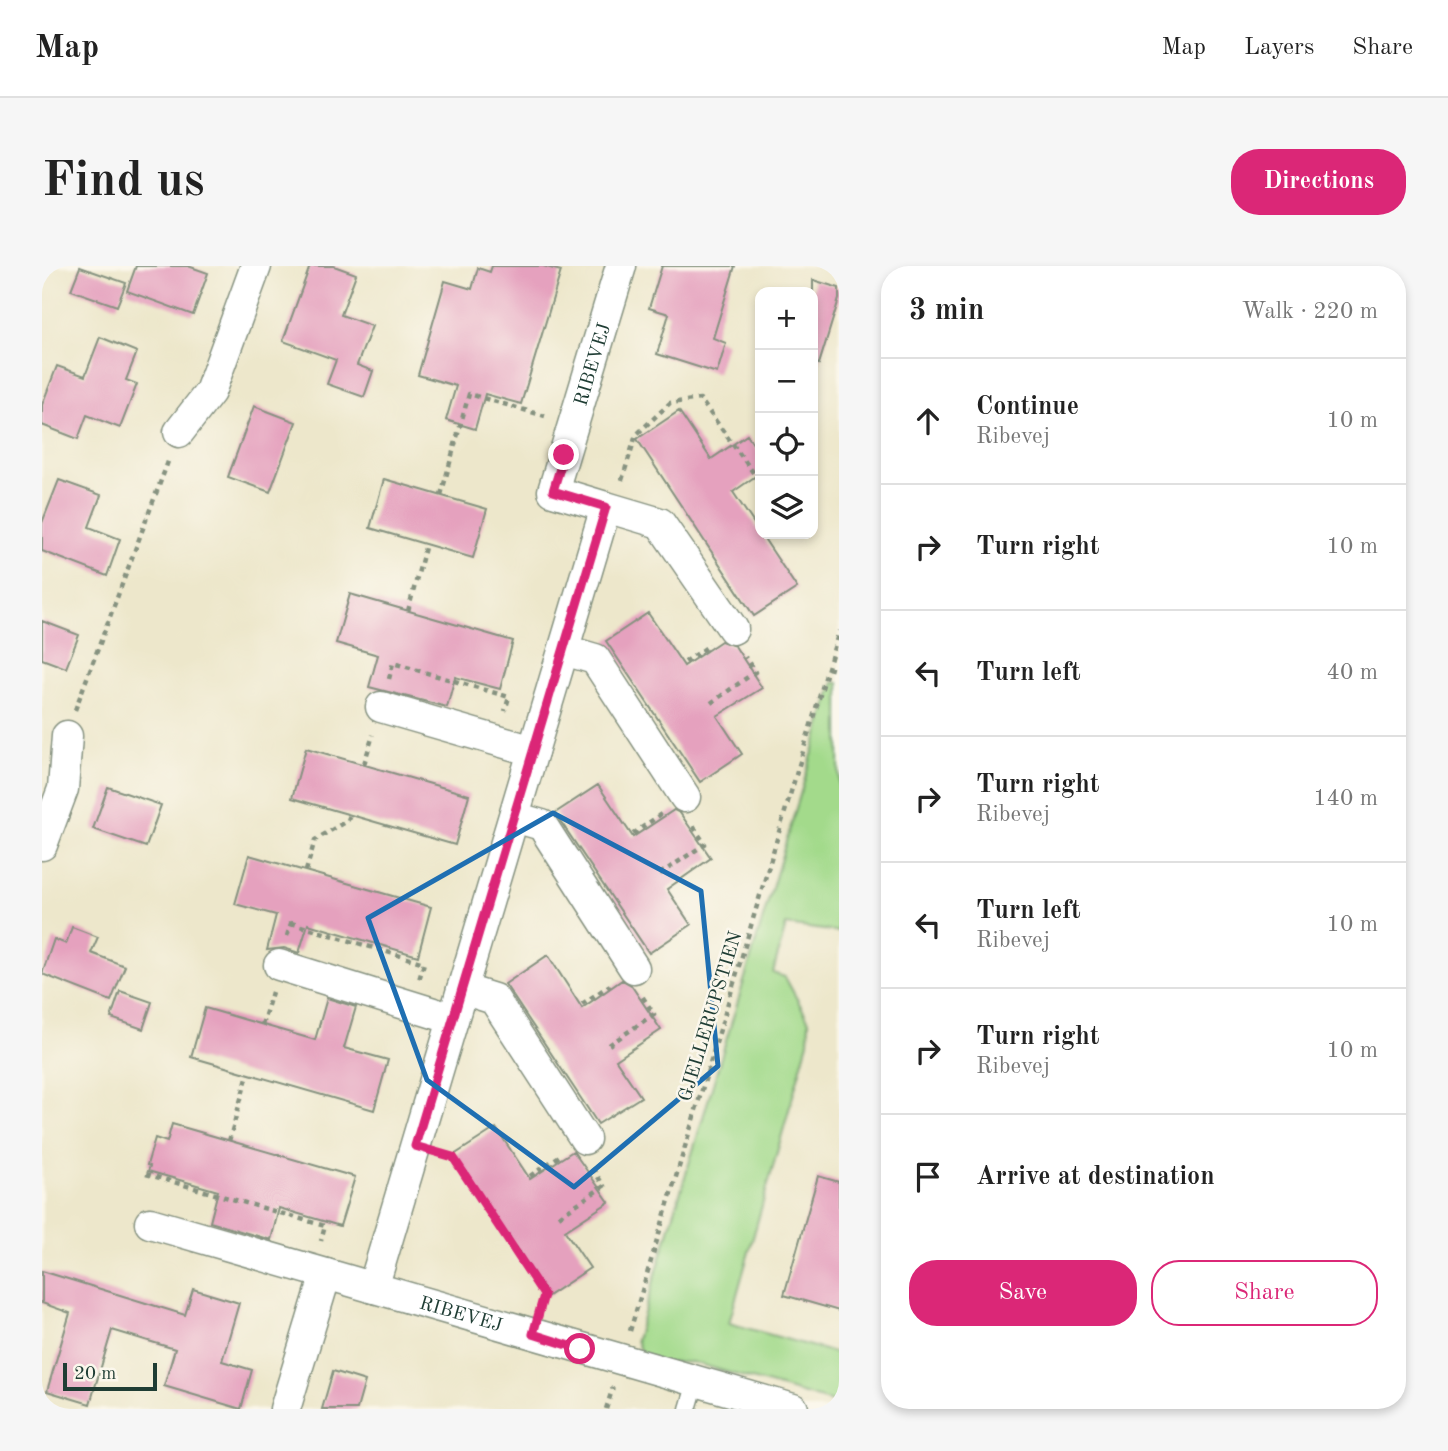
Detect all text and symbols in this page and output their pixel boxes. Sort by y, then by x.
text: Map [35,32,99,65]
text: Map [1162,36,1206,60]
text: Layers [1244,36,1314,60]
text: Share [1352,36,1413,60]
button: Directions [1231,149,1406,215]
text: Find us [42,158,205,207]
map controls [755,287,818,539]
button: + [755,287,818,350]
text: 3 min [909,296,984,326]
text: Walk · 220 m [1242,300,1378,323]
street label: RIBEVEJ [572,321,615,408]
button: − [755,350,818,413]
text: Continue [976,394,1079,420]
icon: ahead [909,402,947,440]
text: 10 m [1327,409,1378,432]
button: locate [755,413,818,476]
text: Ribevej [976,425,1050,448]
route end [548,439,579,470]
button: layers [755,476,818,539]
icon: right [909,528,947,566]
text: Turn right [976,534,1099,560]
text: 10 m [1327,535,1378,558]
icon: left [909,654,947,692]
text: Turn left [976,660,1081,686]
text: 40 m [1327,661,1378,684]
text: Turn right [976,772,1099,798]
icon: right [909,780,947,818]
text: 140 m [1313,787,1378,810]
text: Ribevej [976,803,1050,826]
text: Turn left [976,898,1081,924]
icon: left [909,906,947,944]
text: 10 m [1327,913,1378,936]
street label: GJELLERUPSTIEN [676,929,746,1104]
text: Ribevej [976,929,1050,952]
text: Turn right [976,1024,1099,1050]
icon: right [909,1032,947,1070]
text: 10 m [1327,1039,1378,1062]
text: Ribevej [976,1055,1050,1078]
icon: arrive [909,1158,947,1196]
text: Arrive at destination [976,1164,1215,1190]
button: Save [909,1260,1137,1326]
button: Share [1151,1260,1378,1326]
street label: RIBEVEJ [417,1294,504,1336]
route start [564,1333,595,1364]
scale bar [63,1360,158,1392]
text: 20 m [74,1365,116,1384]

